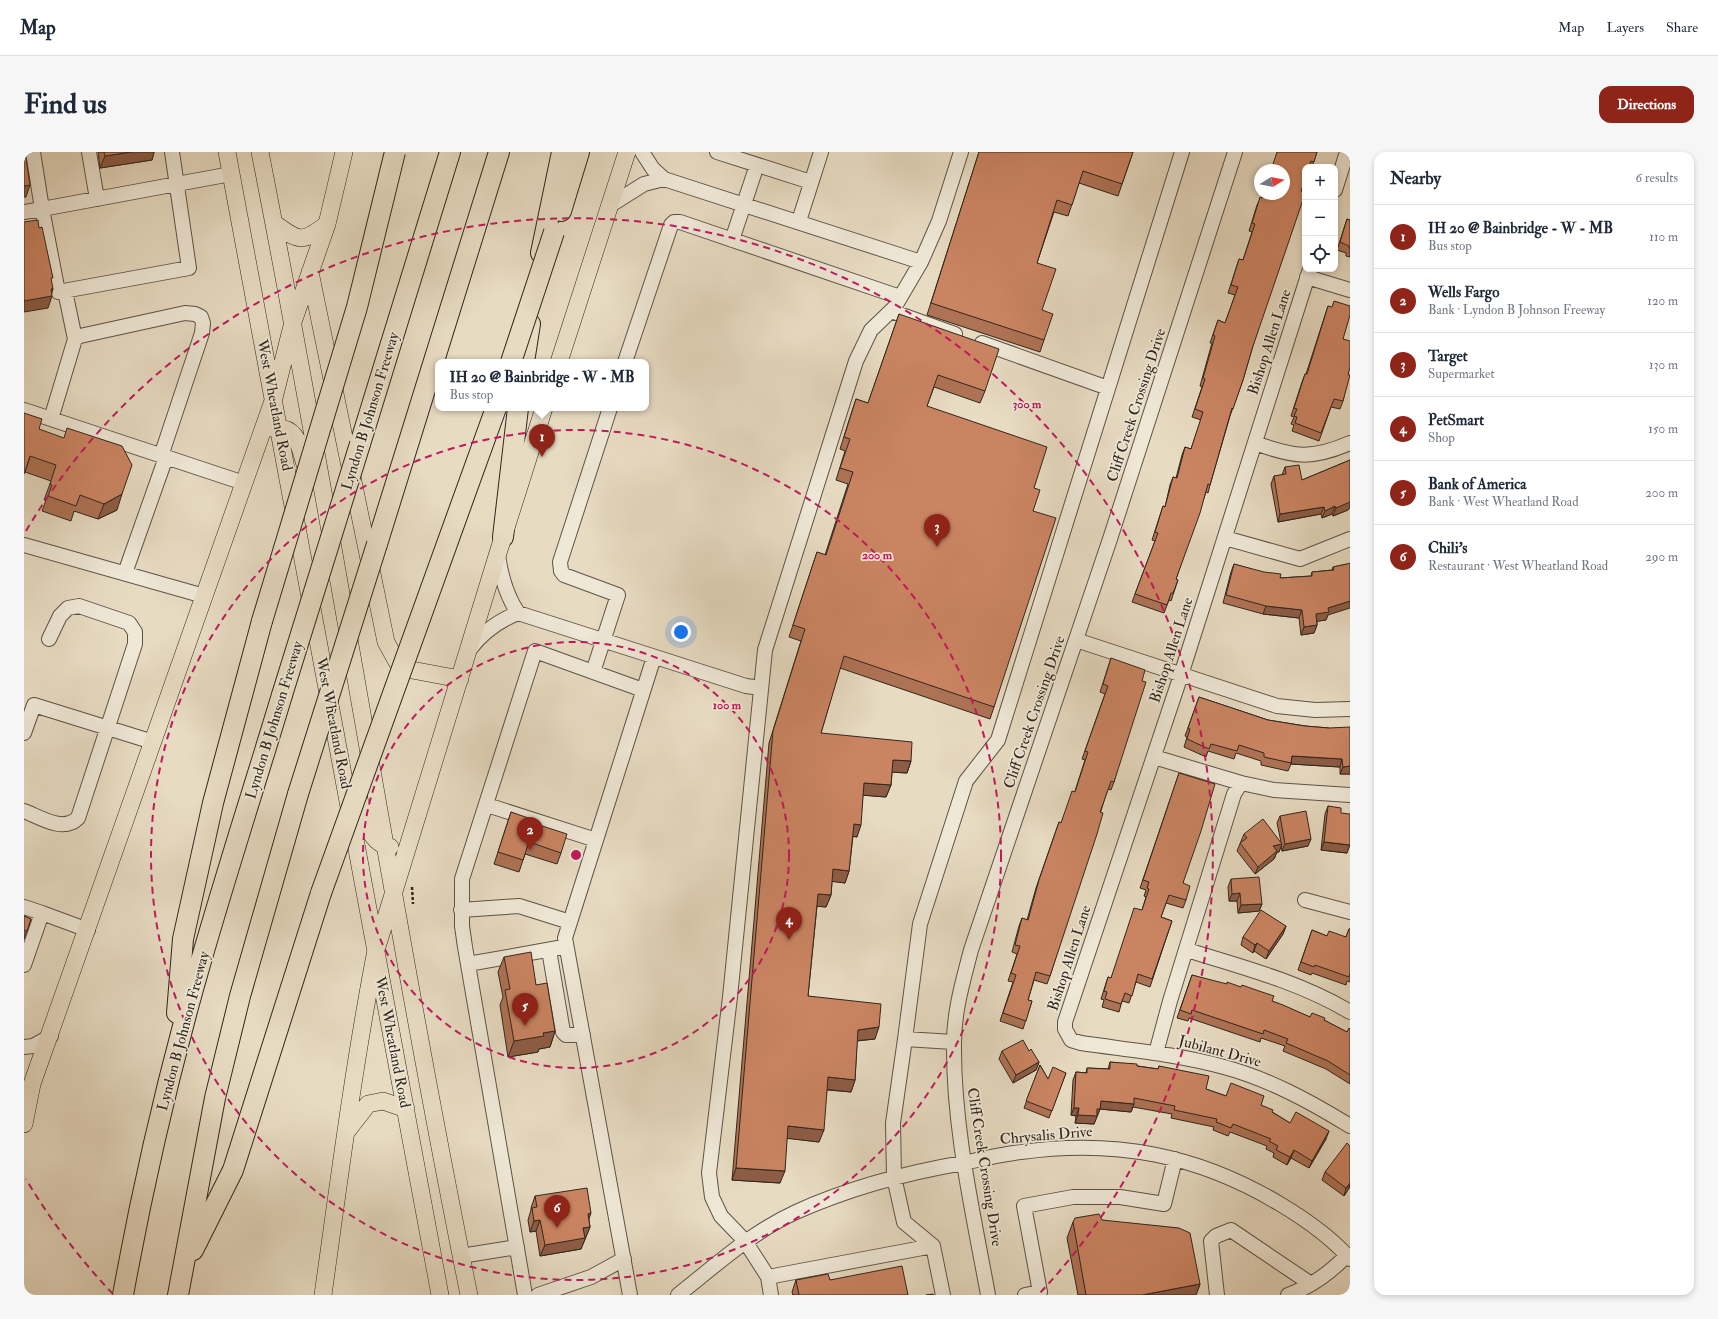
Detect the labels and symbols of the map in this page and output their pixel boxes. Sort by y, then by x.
north arrow [1254,164,1290,200]
street label: Bishop Allen Lane [1243,287,1296,398]
street label: Cliff Creek Crossing Drive [1103,326,1170,484]
street label: Lyndon B Johnson Freeway [337,329,405,493]
street label: West Wheatland Road [252,337,297,473]
text: 300 m [1013,397,1042,412]
pin: 1 [529,424,555,457]
pin: 3 [924,514,950,547]
text: 200 m [862,548,893,563]
street label: Bishop Allen Lane [1145,595,1198,706]
your location [671,622,691,642]
street label: Cliff Creek Crossing Drive [999,633,1070,791]
street label: Lyndon B Johnson Freeway [241,638,309,802]
street label: West Wheatland Road [311,655,356,791]
text: 100 m [713,698,742,713]
pin: 2 [517,817,543,850]
centre of rings [569,848,583,862]
street label: Bishop Allen Lane [1043,903,1096,1014]
pin: 4 [776,907,802,940]
street label: Lyndon B Johnson Freeway [153,949,215,1113]
street label: West Wheatland Road [370,974,415,1110]
pin: 5 [512,993,538,1026]
street label: Jubilant Drive [1175,1031,1263,1073]
street label: Cliff Creek Crossing Drive [963,1086,1006,1248]
street label: Chrysalis Drive [999,1122,1093,1149]
pin: 6 [544,1195,570,1228]

